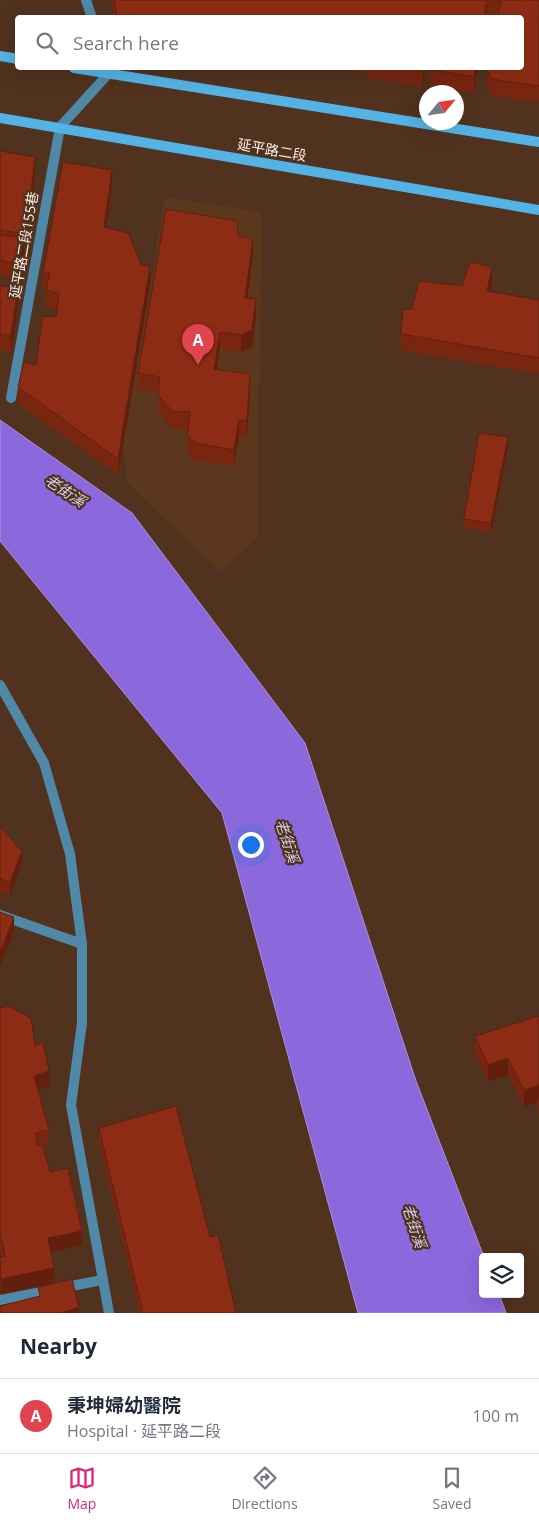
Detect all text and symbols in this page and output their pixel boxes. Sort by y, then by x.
search box [15,15,524,70]
icon: search [33,29,61,57]
text: Search here [73,30,179,56]
north arrow [419,85,464,130]
street label: 延平路二段 [236,134,308,165]
street label: 延平路二段155巷 [5,190,42,300]
pin: A [182,324,214,365]
water label: 老街溪 [41,469,91,512]
water label: 老街溪 [271,816,305,867]
your location [238,832,264,858]
water label: 老街溪 [398,1201,432,1252]
map controls [479,1253,524,1298]
button: layers [479,1253,524,1298]
text: Nearby [20,1332,97,1360]
text: 秉坤婦幼醫院 [67,1392,181,1418]
text: A [30,1405,42,1427]
text: 100 m [473,1405,519,1427]
text: Hospital · 延平路二段 [67,1420,221,1442]
tab: Map [67,1464,96,1513]
tab: Directions [231,1464,298,1513]
tab: Saved [433,1464,471,1513]

